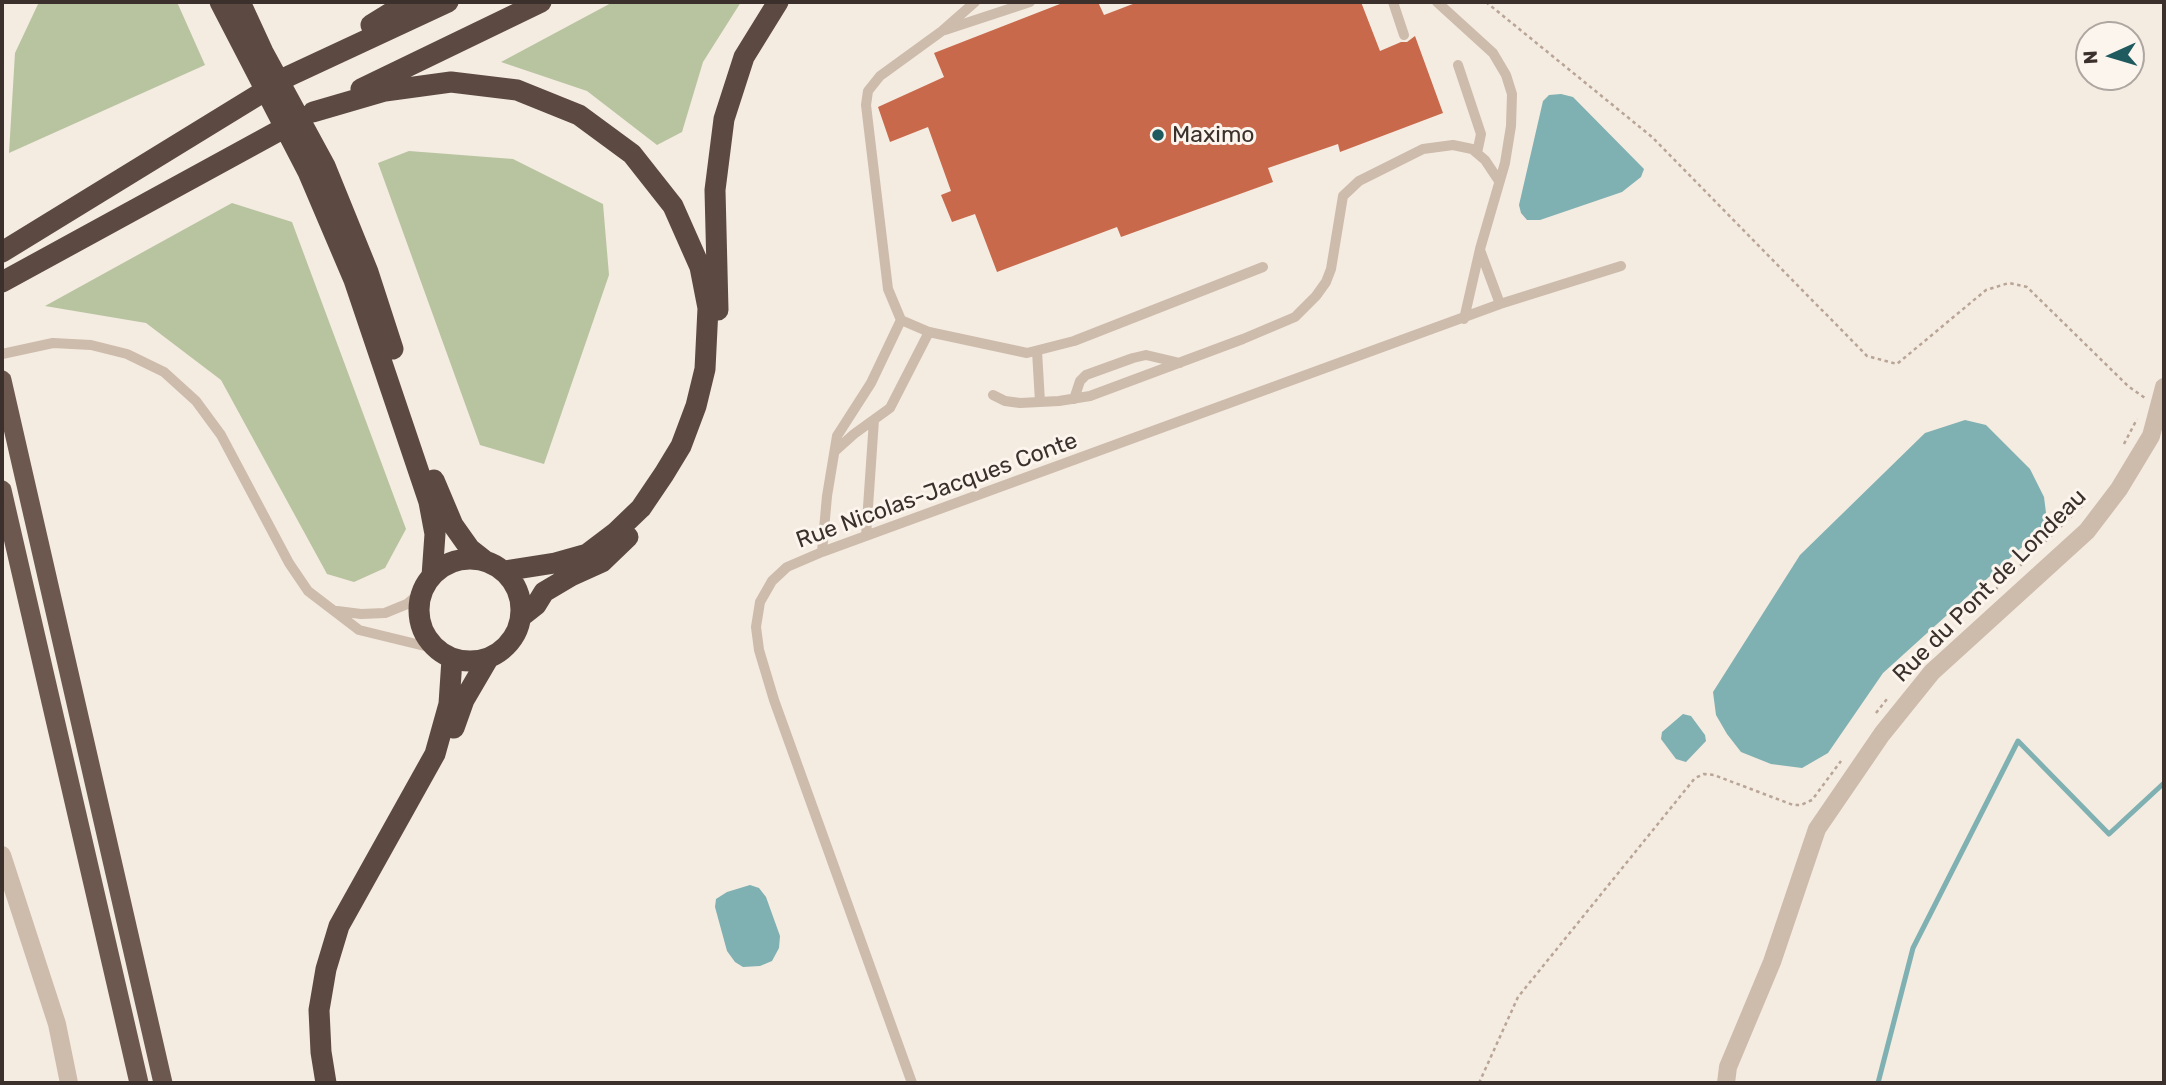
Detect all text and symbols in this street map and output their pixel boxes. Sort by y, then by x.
north arrow [2075,21,2145,91]
text: N [2079,50,2102,65]
place label: Maximo [1172,121,1255,149]
marker: Maximo [1150,127,1166,143]
street label: Rue Nicolas-Jacques Conte [793,427,1081,555]
street label: Rue du Pont de Londeau [1888,484,2092,688]

